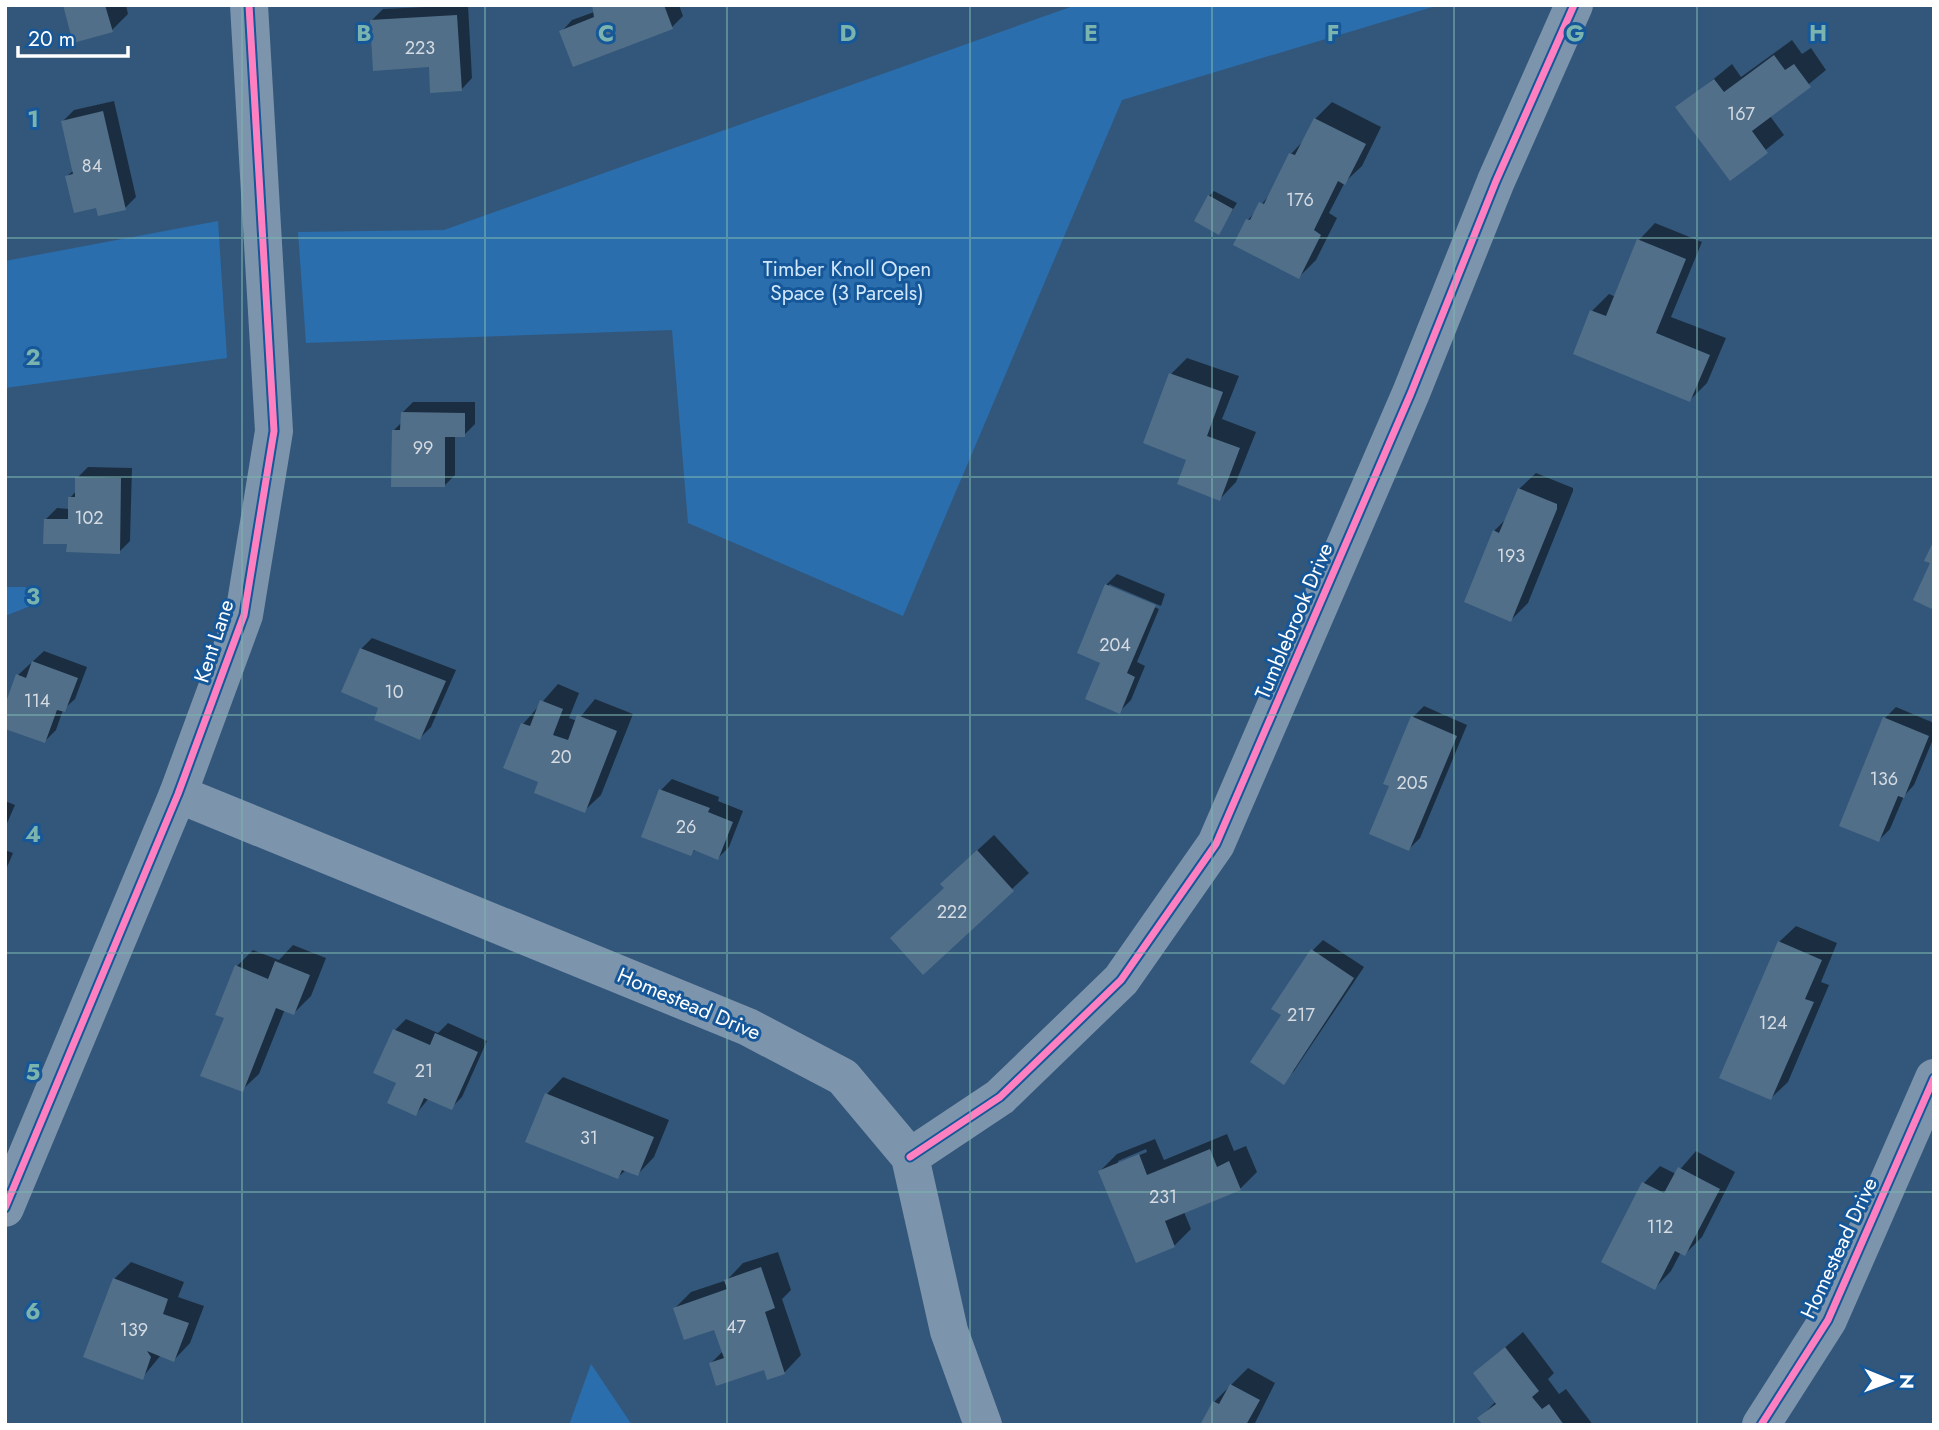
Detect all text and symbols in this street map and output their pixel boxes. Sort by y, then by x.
scale bar [18,14,128,58]
text: B [356,16,372,50]
text: C [598,16,614,50]
text: D [840,16,857,50]
text: E [1084,16,1098,50]
text: F [1327,16,1339,50]
text: G [1566,16,1584,50]
text: H [1809,16,1827,50]
text: 20 m [28,24,75,54]
house number: 223 [405,35,435,61]
house number: 167 [1727,101,1756,127]
text: 1 [27,102,39,136]
house number: 84 [82,153,102,179]
house number: 176 [1286,187,1314,213]
park label: Timber Knoll Open Space (3 Parcels) [763,254,931,308]
text: 2 [25,340,41,374]
house number: 99 [413,435,433,461]
house number: 102 [74,505,104,531]
street label: Tumblebrook Drive [1248,538,1341,704]
house number: 193 [1497,543,1525,569]
text: 3 [26,579,40,613]
street label: Kent Lane [186,595,242,686]
house number: 204 [1099,632,1131,658]
house number: 10 [385,679,404,705]
house number: 114 [24,688,50,714]
house number: 20 [550,744,572,770]
house number: 136 [1870,766,1898,792]
house number: 205 [1396,770,1428,796]
house number: 26 [676,814,696,840]
text: 4 [25,817,41,851]
house number: 222 [937,899,967,925]
street label: Homestead Drive [613,960,765,1048]
house number: 217 [1287,1002,1315,1028]
house number: 124 [1759,1010,1787,1036]
text: 5 [26,1055,40,1089]
house number: 21 [415,1058,433,1084]
house number: 31 [580,1125,598,1151]
street label: Homestead Drive [1793,1172,1885,1324]
house number: 231 [1149,1184,1177,1210]
house number: 112 [1647,1214,1673,1240]
text: 6 [25,1294,41,1328]
house number: 47 [726,1314,747,1340]
house number: 139 [120,1317,148,1343]
north arrow [1855,1346,1925,1416]
text: N [1893,1374,1920,1389]

